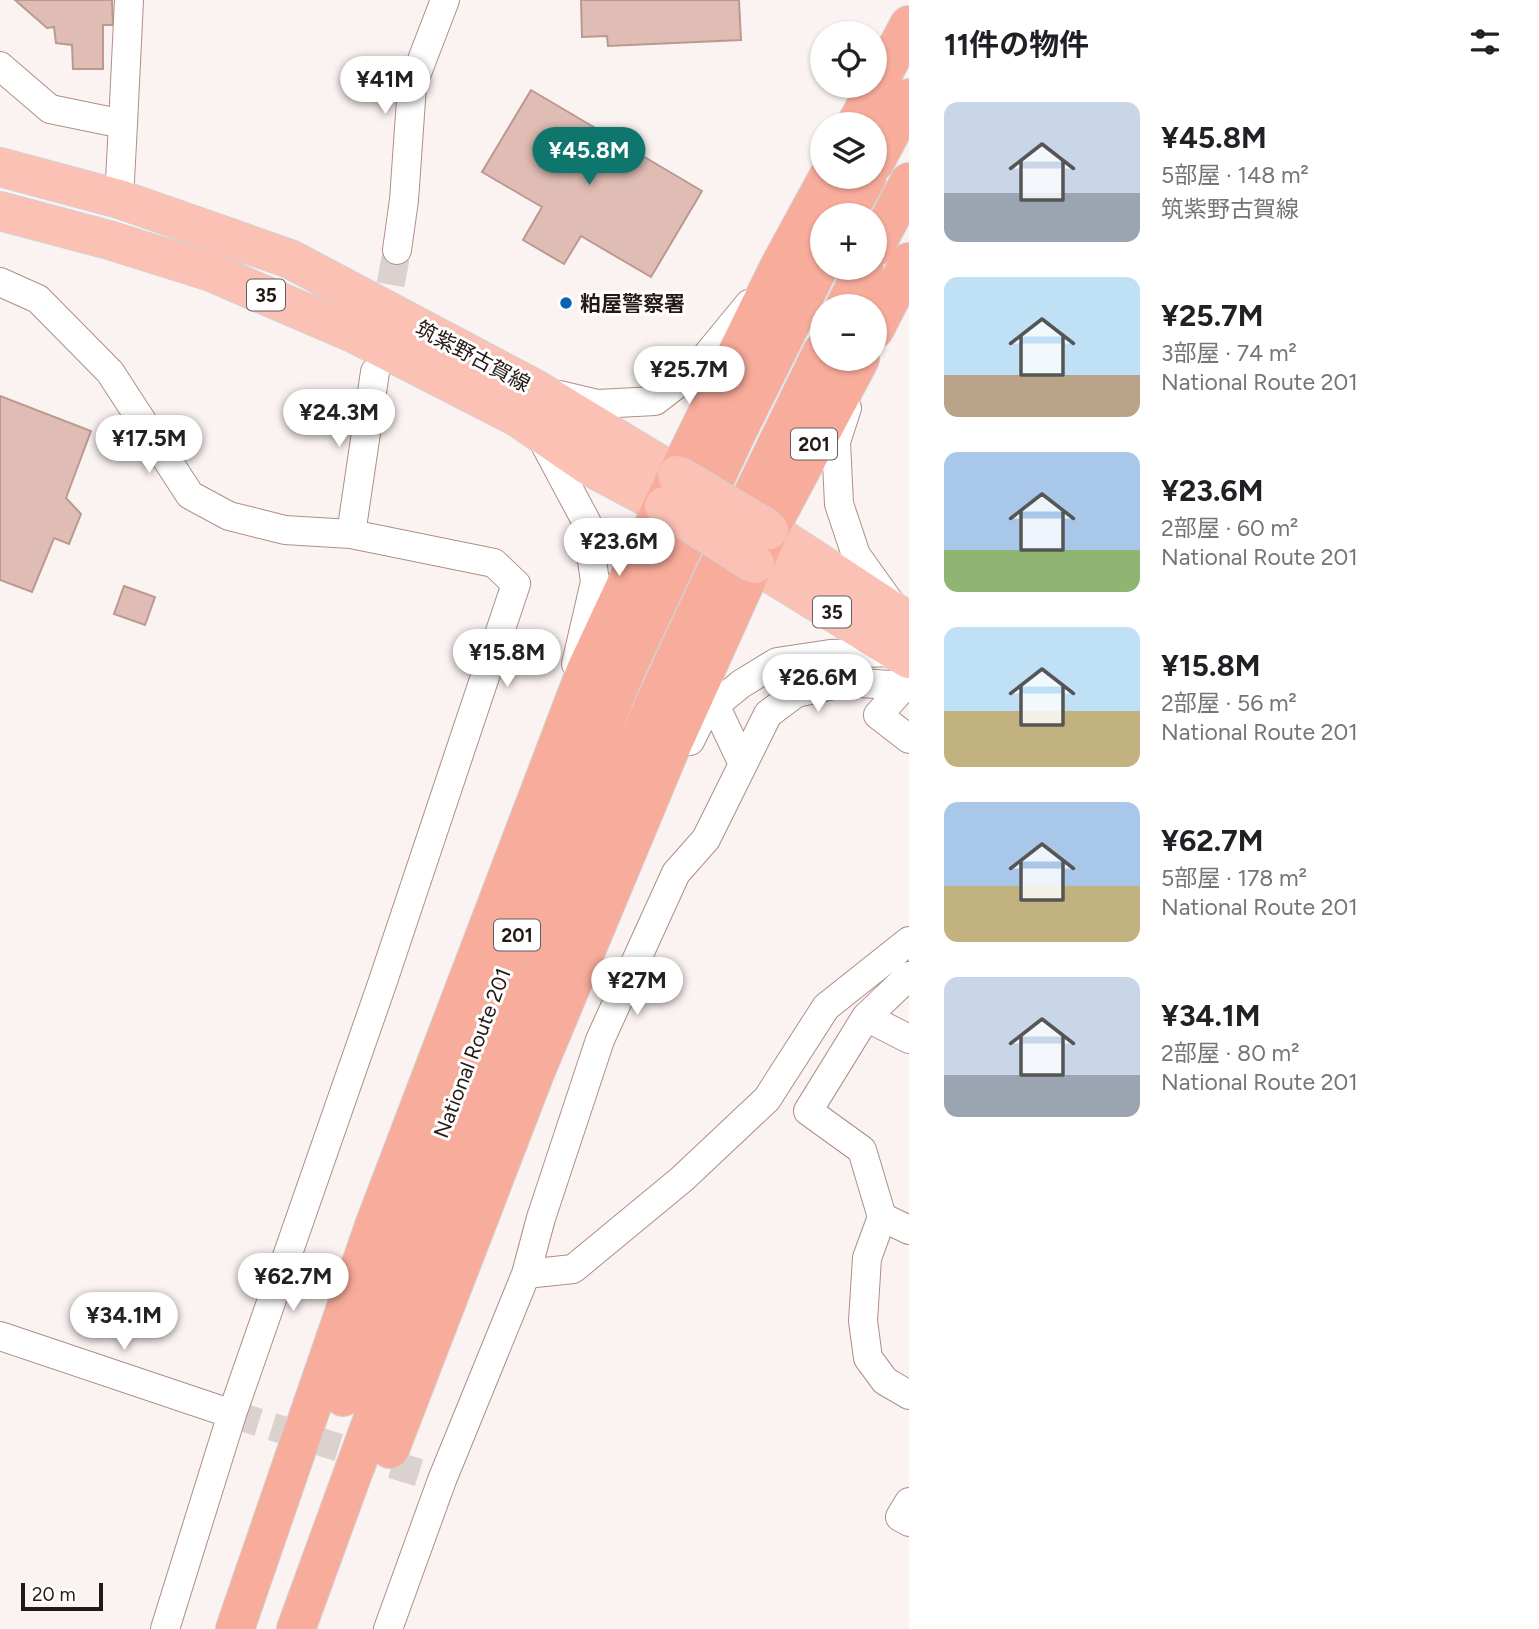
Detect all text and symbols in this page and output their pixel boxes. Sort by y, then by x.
map controls [810,21,887,371]
button: locate [810,21,887,98]
icon: filters [1466,23,1504,61]
text: 11件の物件 [944,26,1089,63]
pin: ¥41M [344,57,426,116]
text: ¥41M [356,65,414,93]
button: layers [810,112,887,189]
text: ¥45.8M [1161,119,1267,156]
pin: ¥45.8M [532,128,646,187]
icon: home [1000,130,1084,214]
text: ¥45.8M [548,136,630,164]
text: 5部屋 · 148 m² [1161,161,1309,189]
text: 筑紫野古賀線 [1161,195,1299,223]
button: + [810,203,887,280]
road number: 35 [247,280,285,310]
place label: 粕屋警察署 [580,291,685,316]
button: − [810,294,887,371]
marker: 粕屋警察署 [558,295,574,311]
text: ¥25.7M [1161,297,1264,334]
icon: home [1000,305,1084,389]
street label: 筑紫野古賀線 [412,315,534,397]
text: 3部屋 · 74 m² [1161,339,1297,367]
pin: ¥25.7M [632,346,746,406]
text: ¥25.7M [650,355,728,383]
text: National Route 201 [1161,368,1358,396]
pin: ¥24.3M [282,390,396,449]
text: ¥24.3M [299,398,379,426]
pin: ¥17.5M [92,416,206,475]
text: ¥17.5M [112,424,186,452]
road number: 201 [791,428,837,460]
text: ¥23.6M [1161,472,1263,509]
icon: home [1000,480,1084,564]
text: 2部屋 · 60 m² [1161,514,1298,542]
pin: ¥23.6M [562,518,676,578]
text: ¥23.6M [580,527,658,555]
text: National Route 201 [1161,543,1358,571]
road number: 35 [813,596,851,628]
pin: ¥15.8M [450,630,564,689]
text: ¥15.8M [469,638,545,666]
text: ¥15.8M [1161,647,1260,684]
pin: ¥26.6M [761,654,875,714]
icon: home [1000,655,1084,739]
text: ¥26.6M [778,663,858,691]
text: 2部屋 · 56 m² [1161,689,1297,717]
text: National Route 201 [1161,718,1358,746]
text: ¥62.7M [1161,822,1263,859]
icon: home [1000,830,1084,914]
text: 5部屋 · 178 m² [1161,864,1307,892]
text: National Route 201 [1161,893,1358,921]
road number: 201 [494,920,540,951]
pin: ¥27M [596,958,678,1017]
street label: National Route 201 [428,965,516,1141]
text: ¥27M [607,966,667,994]
text: ¥34.1M [1161,997,1260,1034]
icon: home [1000,1005,1084,1089]
text: 2部屋 · 80 m² [1161,1039,1299,1067]
text: National Route 201 [1161,1068,1358,1096]
pin: ¥62.7M [236,1254,350,1313]
text: ¥62.7M [254,1262,332,1290]
pin: ¥34.1M [67,1292,181,1352]
text: ¥34.1M [86,1301,162,1329]
scale bar [21,1580,103,1612]
text: 20 m [32,1583,76,1606]

